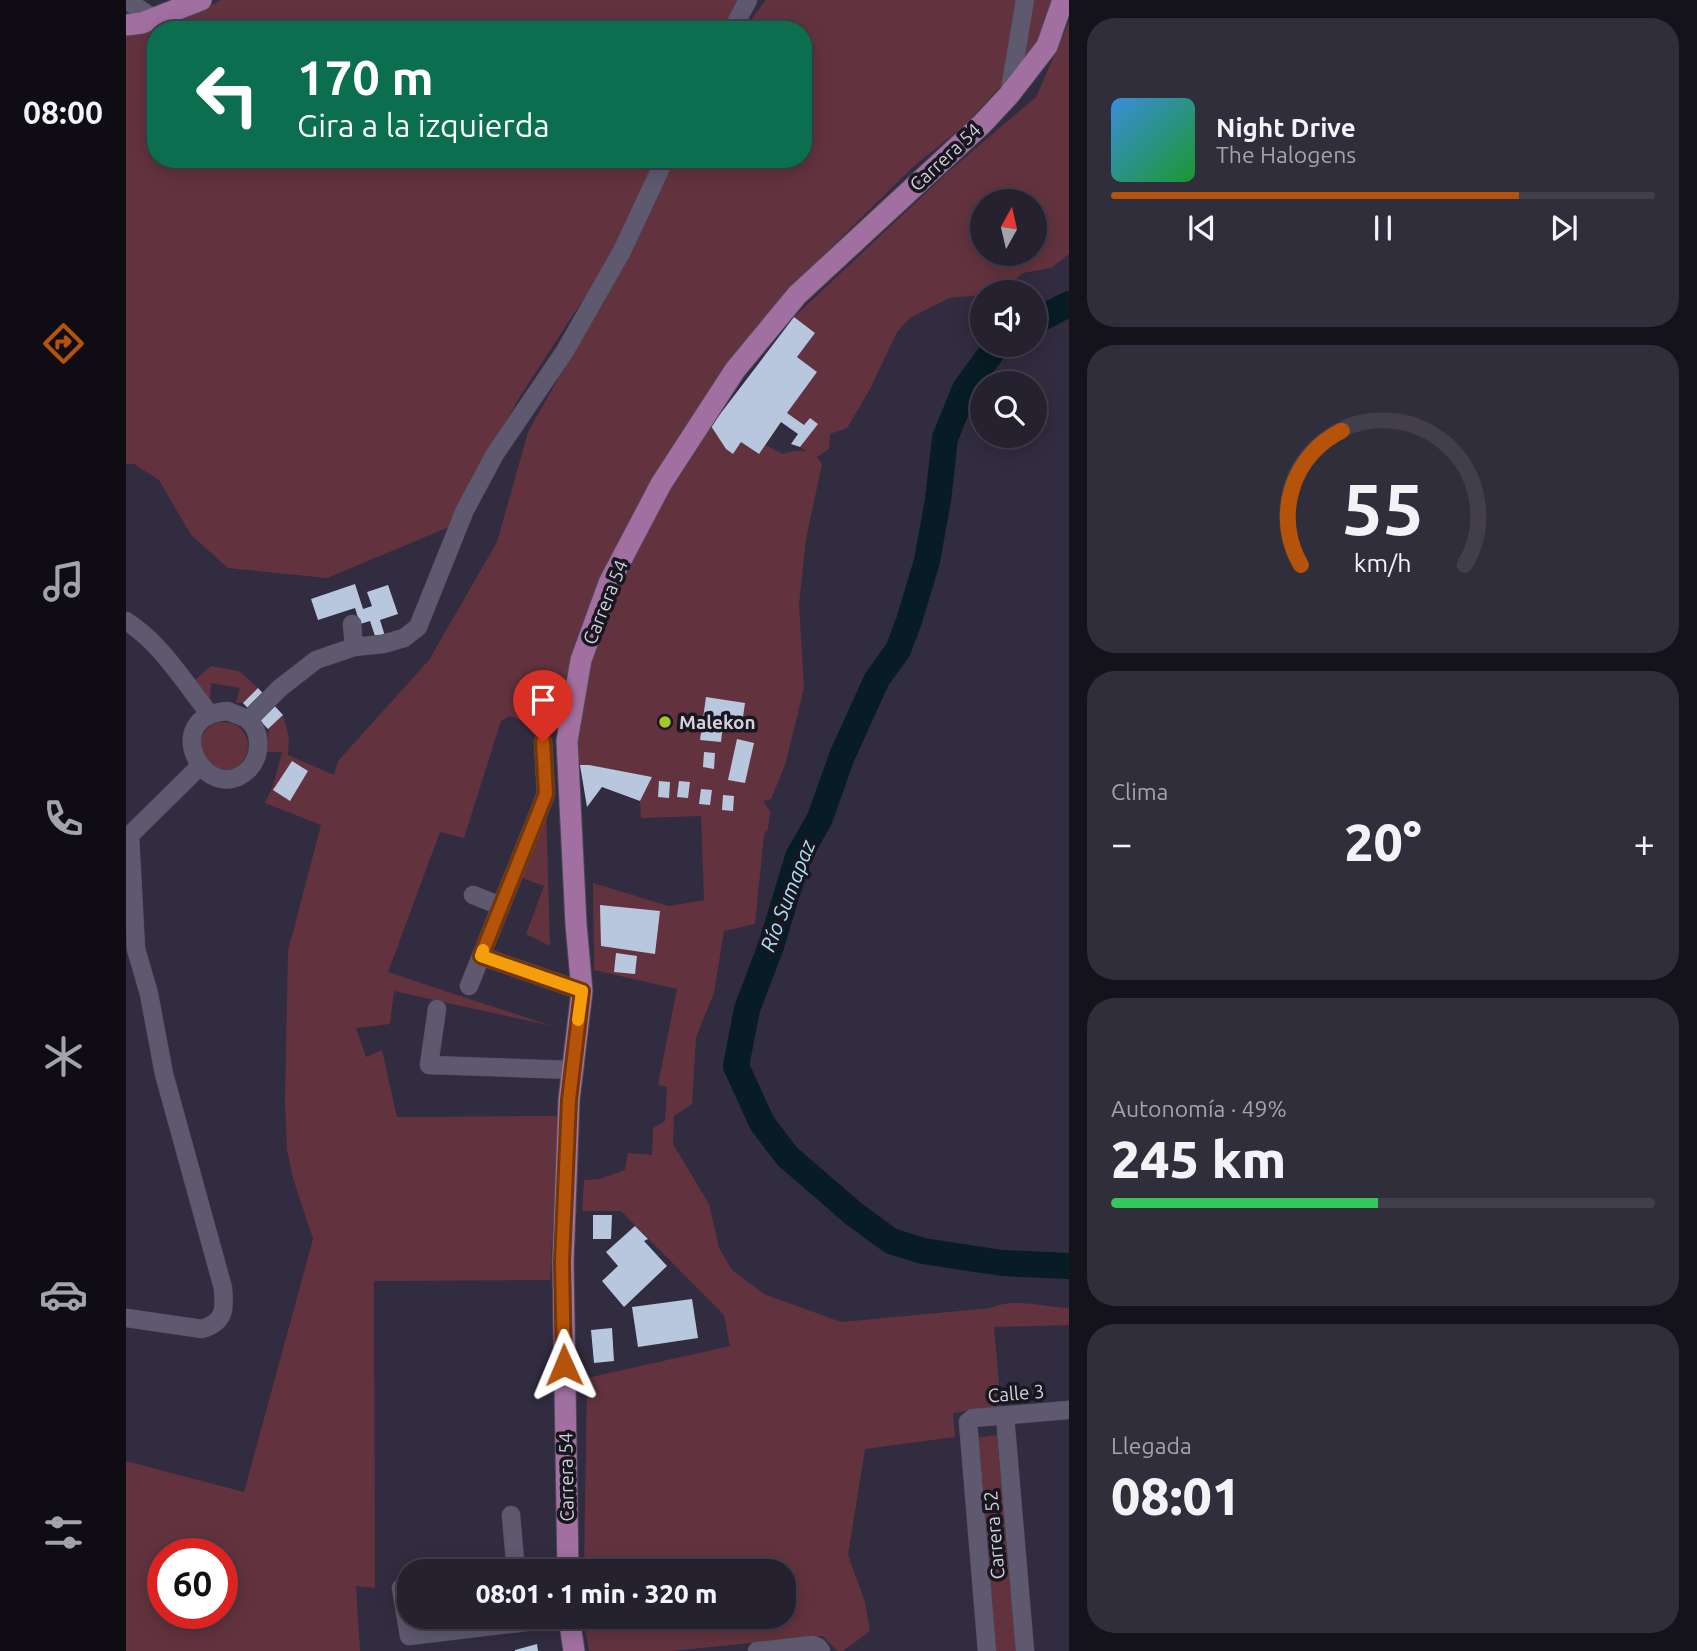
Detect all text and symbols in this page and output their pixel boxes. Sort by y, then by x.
icon: left [182,49,273,140]
text: 170 m [297,49,434,104]
text: 08:00 [23,94,103,130]
text: Gira a la izquierda [297,107,550,143]
text: Night Drive [1216,113,1356,142]
street label: Carrera 54 [905,119,985,195]
text: The Halogens [1216,142,1356,167]
north arrow [970,189,1046,266]
map controls [970,189,1047,448]
icon: previous [1183,209,1221,247]
icon: pause [1364,209,1402,247]
icon: next [1545,209,1583,247]
button: sound [970,280,1047,357]
icon: directions [39,319,88,368]
button: search [970,371,1047,448]
text: 55 [1342,467,1424,549]
text: km/h [1354,549,1412,577]
icon: music [39,557,88,606]
street label: Carrera 54 [578,557,632,647]
pin [513,670,573,742]
icon: arrive [524,681,562,719]
place label: Malekon [679,711,756,733]
marker: Malekon [657,714,673,730]
text: Clima [1111,779,1168,804]
icon: phone [39,794,88,843]
text: 20° [1344,813,1422,871]
text: − [1111,822,1132,864]
text: + [1634,822,1655,864]
water label: Río Sumapaz [755,835,820,955]
icon: climate [39,1032,88,1081]
text: Autonomía · 49% [1111,1096,1287,1121]
text: 245 km [1111,1130,1286,1188]
icon: car [39,1270,88,1319]
position arrow [527,1328,601,1402]
street label: Calle 3 [987,1380,1045,1406]
street label: Carrera 54 [554,1432,578,1522]
text: Llegada [1111,1433,1192,1458]
text: 08:01 [1111,1467,1241,1525]
street label: Carrera 52 [979,1490,1009,1580]
icon: filters [39,1508,88,1557]
speed limit sign: 60 [147,1538,238,1629]
text: 08:01 · 1 min · 320 m [476,1579,717,1608]

